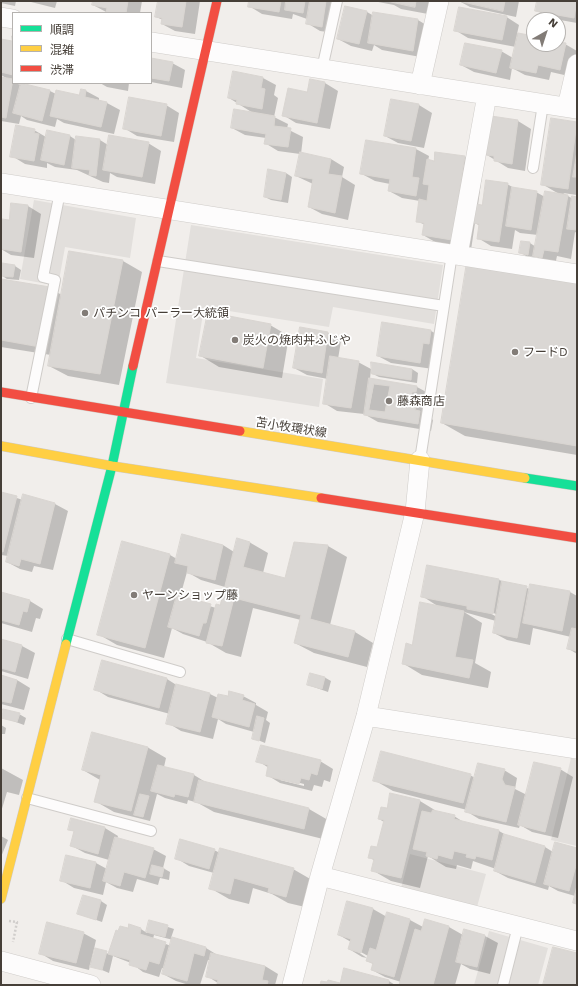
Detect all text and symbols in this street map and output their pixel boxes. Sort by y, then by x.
legend [12,12,152,84]
north arrow [526,12,566,52]
text: N [546,15,560,31]
text: 順調 [50,23,74,37]
text: 混雑 [50,43,74,57]
text: 渋滞 [50,63,74,77]
place label: パチンコ パーラー大統領 [93,306,229,320]
marker: パチンコ パーラー大統領 [80,308,90,318]
place label: 炭火の焼肉丼ふじや [243,333,351,347]
marker: 炭火の焼肉丼ふじや [230,335,240,345]
place label: フードD [523,345,568,359]
marker: フードD [510,347,520,357]
place label: 藤森商店 [397,394,445,408]
marker: 藤森商店 [384,396,394,406]
street label: 苫小牧環状線 [254,415,328,441]
place label: ヤーンショップ藤 [142,588,238,602]
marker: ヤーンショップ藤 [129,590,139,600]

